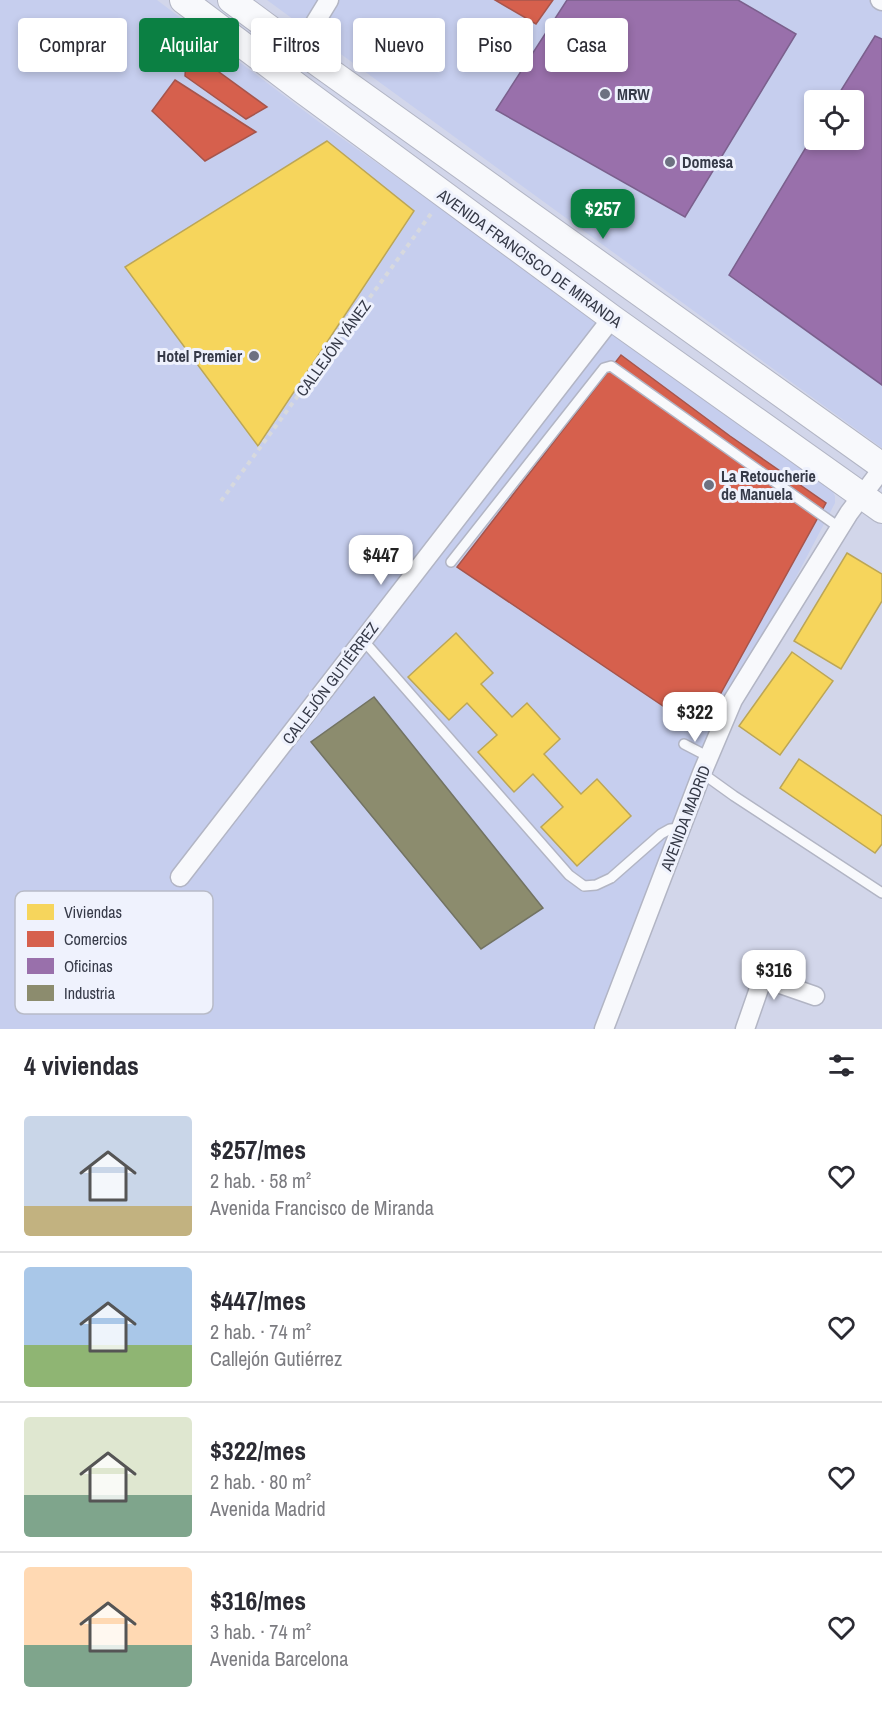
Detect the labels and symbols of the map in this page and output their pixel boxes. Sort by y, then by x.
place label: MRW [617,83,650,105]
marker: MRW [598,87,612,101]
place label: Domesa [682,151,734,173]
marker: Domesa [663,155,677,169]
street label: AVENIDA FRANCISCO DE MIRANDA [433,183,627,333]
pin: $257 [567,189,639,240]
street label: CALLEJÓN YÁNEZ [291,295,375,401]
place label: Hotel Premier [157,345,243,367]
marker: Hotel Premier [247,349,261,363]
place label: La Retoucherie de Manuela [721,465,816,505]
marker: La Retoucherie de Manuela [702,478,716,492]
pin: $447 [345,535,417,586]
street label: CALLEJÓN GUTIÉRREZ [277,618,383,748]
pin: $322 [659,692,731,743]
street label: AVENIDA MADRID [654,762,715,875]
legend [15,891,213,1014]
text: Viviendas [64,901,122,923]
text: Comercios [64,928,127,950]
pin: $316 [738,950,810,1001]
text: Oficinas [64,955,113,977]
text: Industria [64,982,116,1004]

